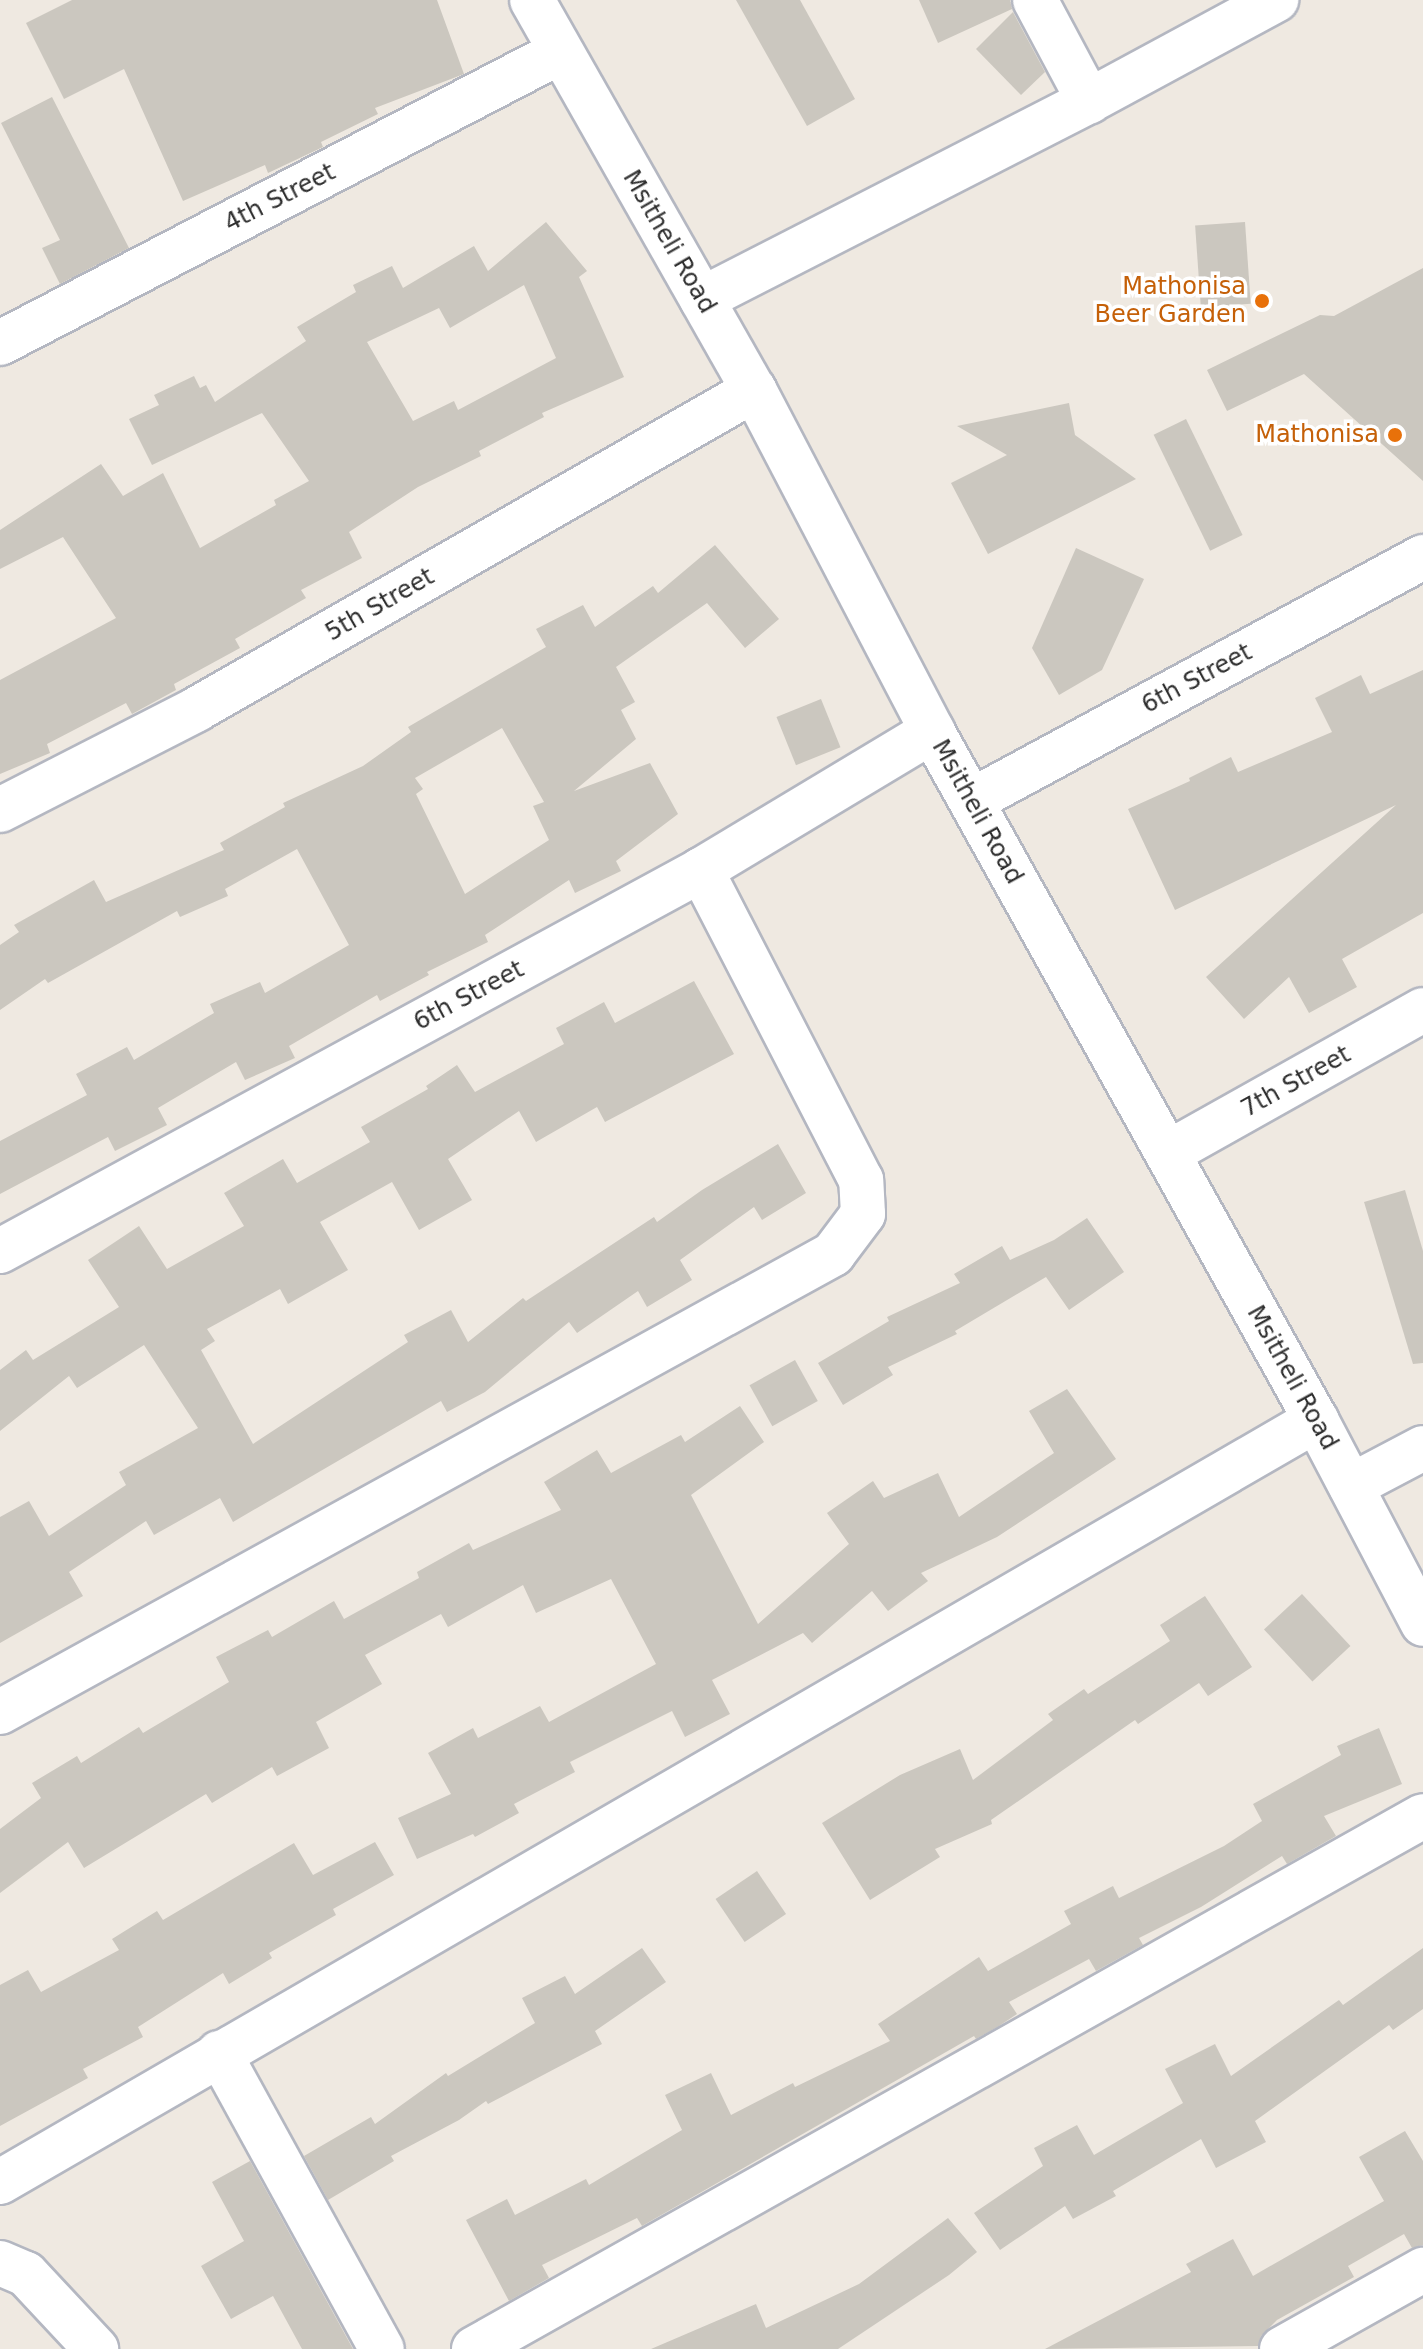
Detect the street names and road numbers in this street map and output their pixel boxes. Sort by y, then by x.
street label: 4th Street [220,158,340,238]
street label: Msitheli Road [616,165,722,319]
street label: 5th Street [321,562,439,648]
street label: 6th Street [1137,638,1257,720]
street label: Msitheli Road [926,735,1028,889]
street label: 6th Street [409,955,529,1037]
street label: 7th Street [1236,1040,1356,1124]
street label: Msitheli Road [1241,1301,1343,1455]

